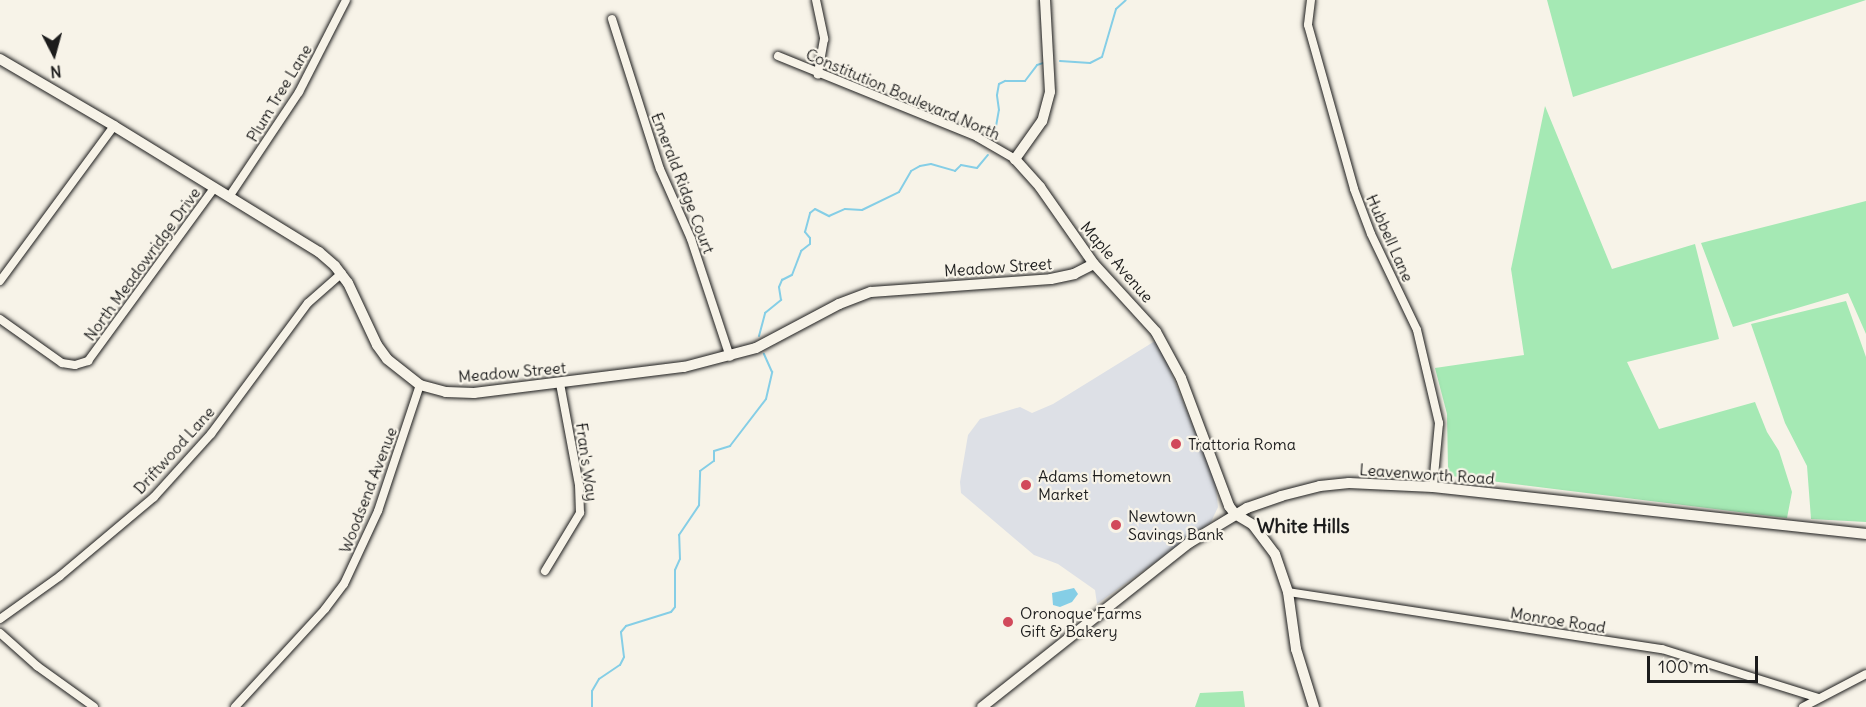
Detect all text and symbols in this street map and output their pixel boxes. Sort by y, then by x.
north arrow [24,24,84,84]
street label: Plum Tree Lane [242,41,316,145]
street label: Constitution Boulevard North [803,44,1003,144]
text: N [49,61,62,82]
street label: Emerald Ridge Court [647,110,719,256]
street label: North Meadowridge Drive [80,183,204,345]
street label: Hubbell Lane [1362,191,1418,285]
street label: Maple Avenue [1077,218,1157,306]
street label: Meadow Street [943,254,1053,280]
street label: Meadow Street [457,358,567,386]
street label: Driftwood Lane [130,402,218,498]
street label: Fran's Way [572,421,602,503]
street label: Woodsend Avenue [335,424,401,556]
place label: Trattoria Roma [1188,434,1296,454]
marker: Trattoria Roma [1169,437,1183,451]
street label: Leavenworth Road [1359,460,1495,488]
place label: Adams Hometown Market [1038,466,1171,504]
marker: Adams Hometown Market [1019,478,1033,492]
place label: Newtown Savings Bank [1128,506,1224,544]
district label: White Hills [1256,513,1350,537]
marker: Newtown Savings Bank [1109,518,1123,532]
place label: Oronoque Farms Gift & Bakery [1020,603,1142,641]
street label: Monroe Road [1509,603,1607,637]
marker: Oronoque Farms Gift & Bakery [1001,615,1015,629]
scale bar [1650,644,1761,682]
text: 100 m [1658,655,1709,678]

